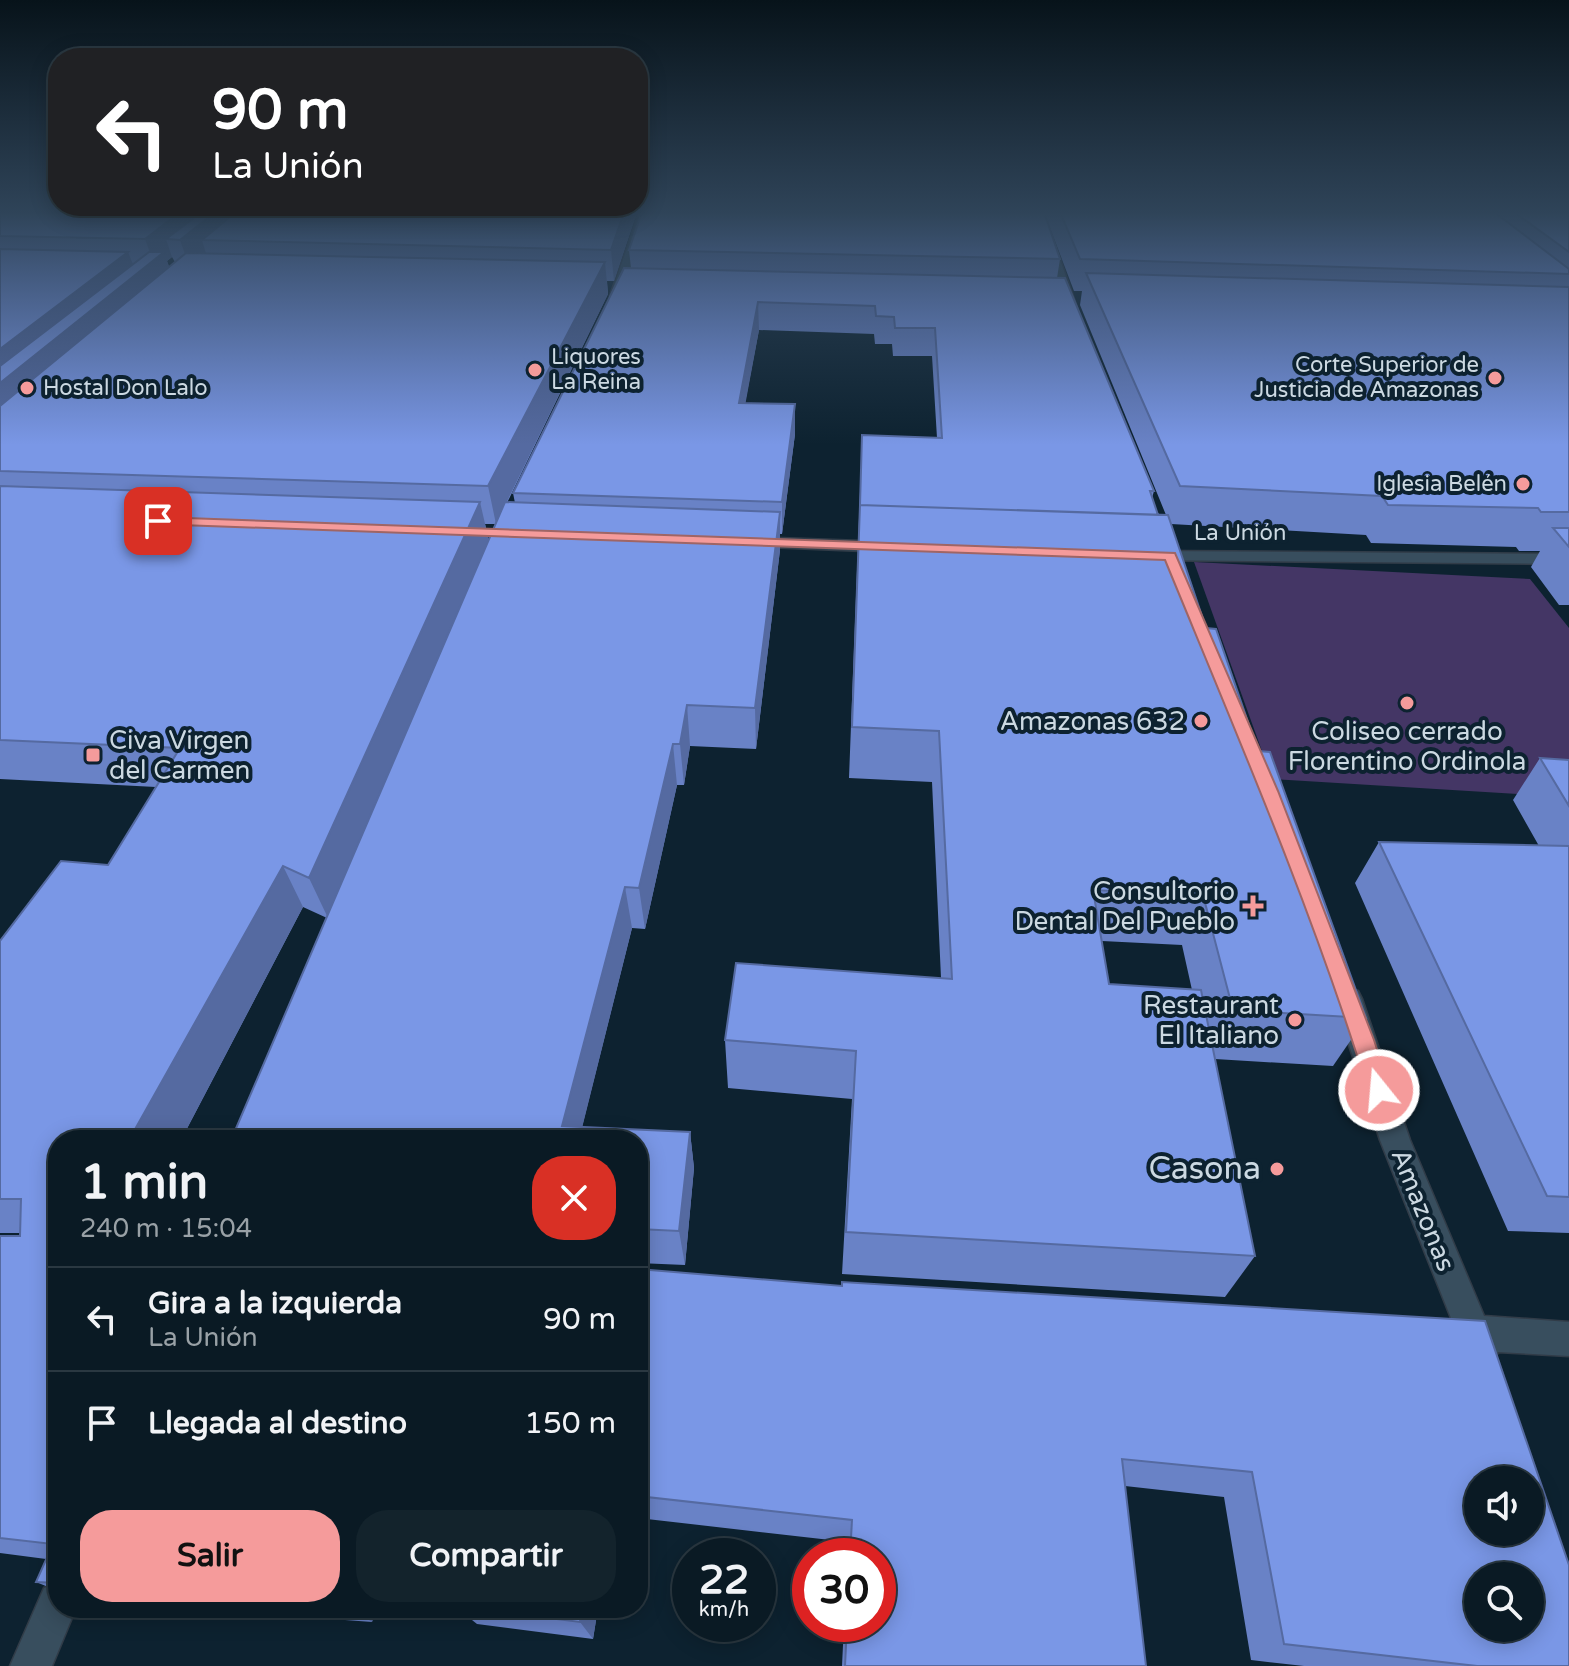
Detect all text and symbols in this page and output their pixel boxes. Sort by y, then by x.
text: 90 m [212,77,348,144]
icon: left [80,80,184,184]
text: La Unión [212,145,364,188]
place label: Liquores La Reina [551,344,641,395]
place label: Corte Superior de Justicia de Amazonas [1254,352,1479,403]
marker: Liquores La Reina [526,361,544,379]
marker: Corte Superior de Justicia de Amazonas [1486,369,1504,387]
place label: Hostal Don Lalo [43,375,208,401]
marker: Hostal Don Lalo [18,379,36,397]
place label: Iglesia Belén [1376,471,1507,497]
marker: Iglesia Belén [1514,475,1532,493]
pin [124,487,192,555]
icon: arrive [136,499,180,543]
street label: La Unión [1194,520,1286,546]
marker: Coliseo cerrado Florentino Ordinola [1398,694,1416,712]
place label: Amazonas 632 [1000,706,1185,737]
marker: Amazonas 632 [1192,712,1210,730]
place label: Coliseo cerrado Florentino Ordinola [1288,716,1526,777]
place label: Civa Virgen del Carmen [109,725,250,786]
marker: Civa Virgen del Carmen [84,746,102,764]
place label: Consultorio Dental Del Pueblo [1014,876,1235,937]
marker: Consultorio Dental Del Pueblo [1242,895,1264,917]
place label: Restaurant El Italiano [1143,990,1279,1051]
marker: Restaurant El Italiano [1286,1011,1304,1029]
position arrow [1337,1048,1421,1132]
street label: Amazonas [1384,1144,1462,1276]
place label: Casona [1148,1150,1261,1188]
text: 1 min [80,1154,208,1212]
button: close [532,1156,616,1240]
marker: Casona [1268,1160,1286,1178]
text: 240 m · 15:04 [80,1213,252,1244]
text: Gira a la izquierda [148,1285,402,1322]
icon: left [80,1297,124,1341]
text: 90 m [543,1301,616,1338]
text: La Unión [148,1322,258,1353]
icon: arrive [80,1401,124,1445]
text: Llegada al destino [148,1405,407,1442]
text: 150 m [524,1405,616,1442]
map controls [1464,1466,1544,1642]
button: sound [1464,1466,1544,1546]
button: Salir [80,1510,340,1602]
button: Compartir [356,1510,616,1602]
speed limit sign: 30 [792,1538,896,1642]
text: 22 [699,1556,749,1604]
button: search [1464,1562,1544,1642]
text: km/h [699,1598,749,1622]

